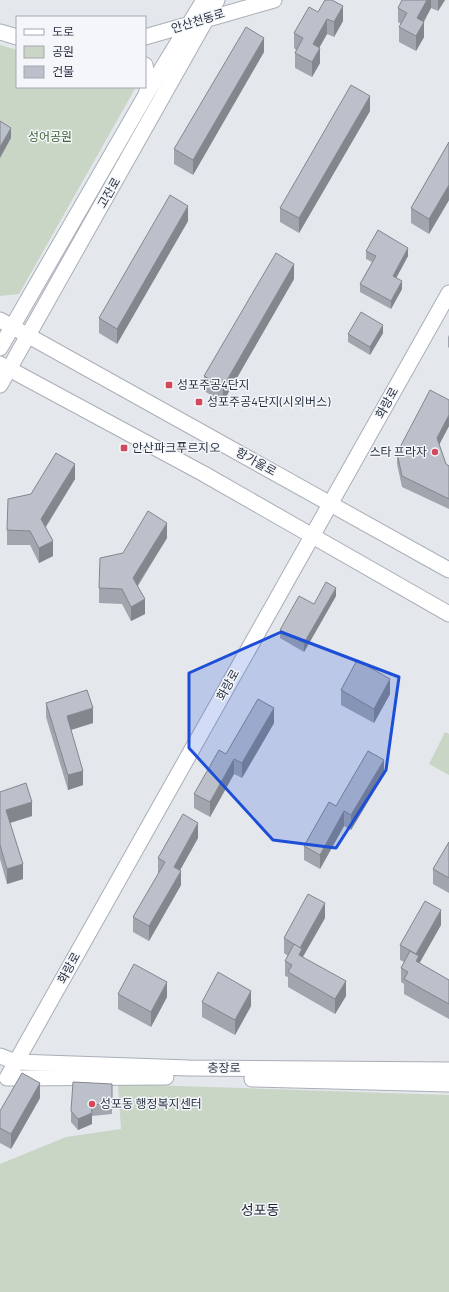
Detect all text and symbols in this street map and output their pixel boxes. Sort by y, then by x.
street label: 안산천동로 [169,5,226,35]
legend [16,16,146,88]
text: 도로 [52,24,74,38]
text: 공원 [52,44,74,58]
text: 건물 [52,64,74,78]
park label: 성어공원 [28,129,72,143]
street label: 고잔로 [94,175,122,210]
place label: 성포주공4단지 [177,377,250,391]
marker: 성포주공4단지 [164,380,174,390]
street label: 화랑로 [372,385,400,420]
place label: 성포주공4단지(시외버스) [207,394,331,408]
marker: 성포주공4단지(시외버스) [194,397,204,407]
place label: 안산파크푸르지오 [132,440,220,454]
marker: 안산파크푸르지오 [119,443,129,453]
street label: 항가울로 [234,444,279,478]
place label: 스타 프라자 [369,444,427,458]
marker: 스타 프라자 [430,447,440,457]
street label: 화랑로 [213,667,241,702]
street label: 화랑로 [54,950,82,985]
street label: 충장로 [207,1060,241,1074]
place label: 성포동 행정복지센터 [100,1096,202,1110]
marker: 성포동 행정복지센터 [87,1099,97,1109]
district label: 성포동 [241,1201,279,1218]

